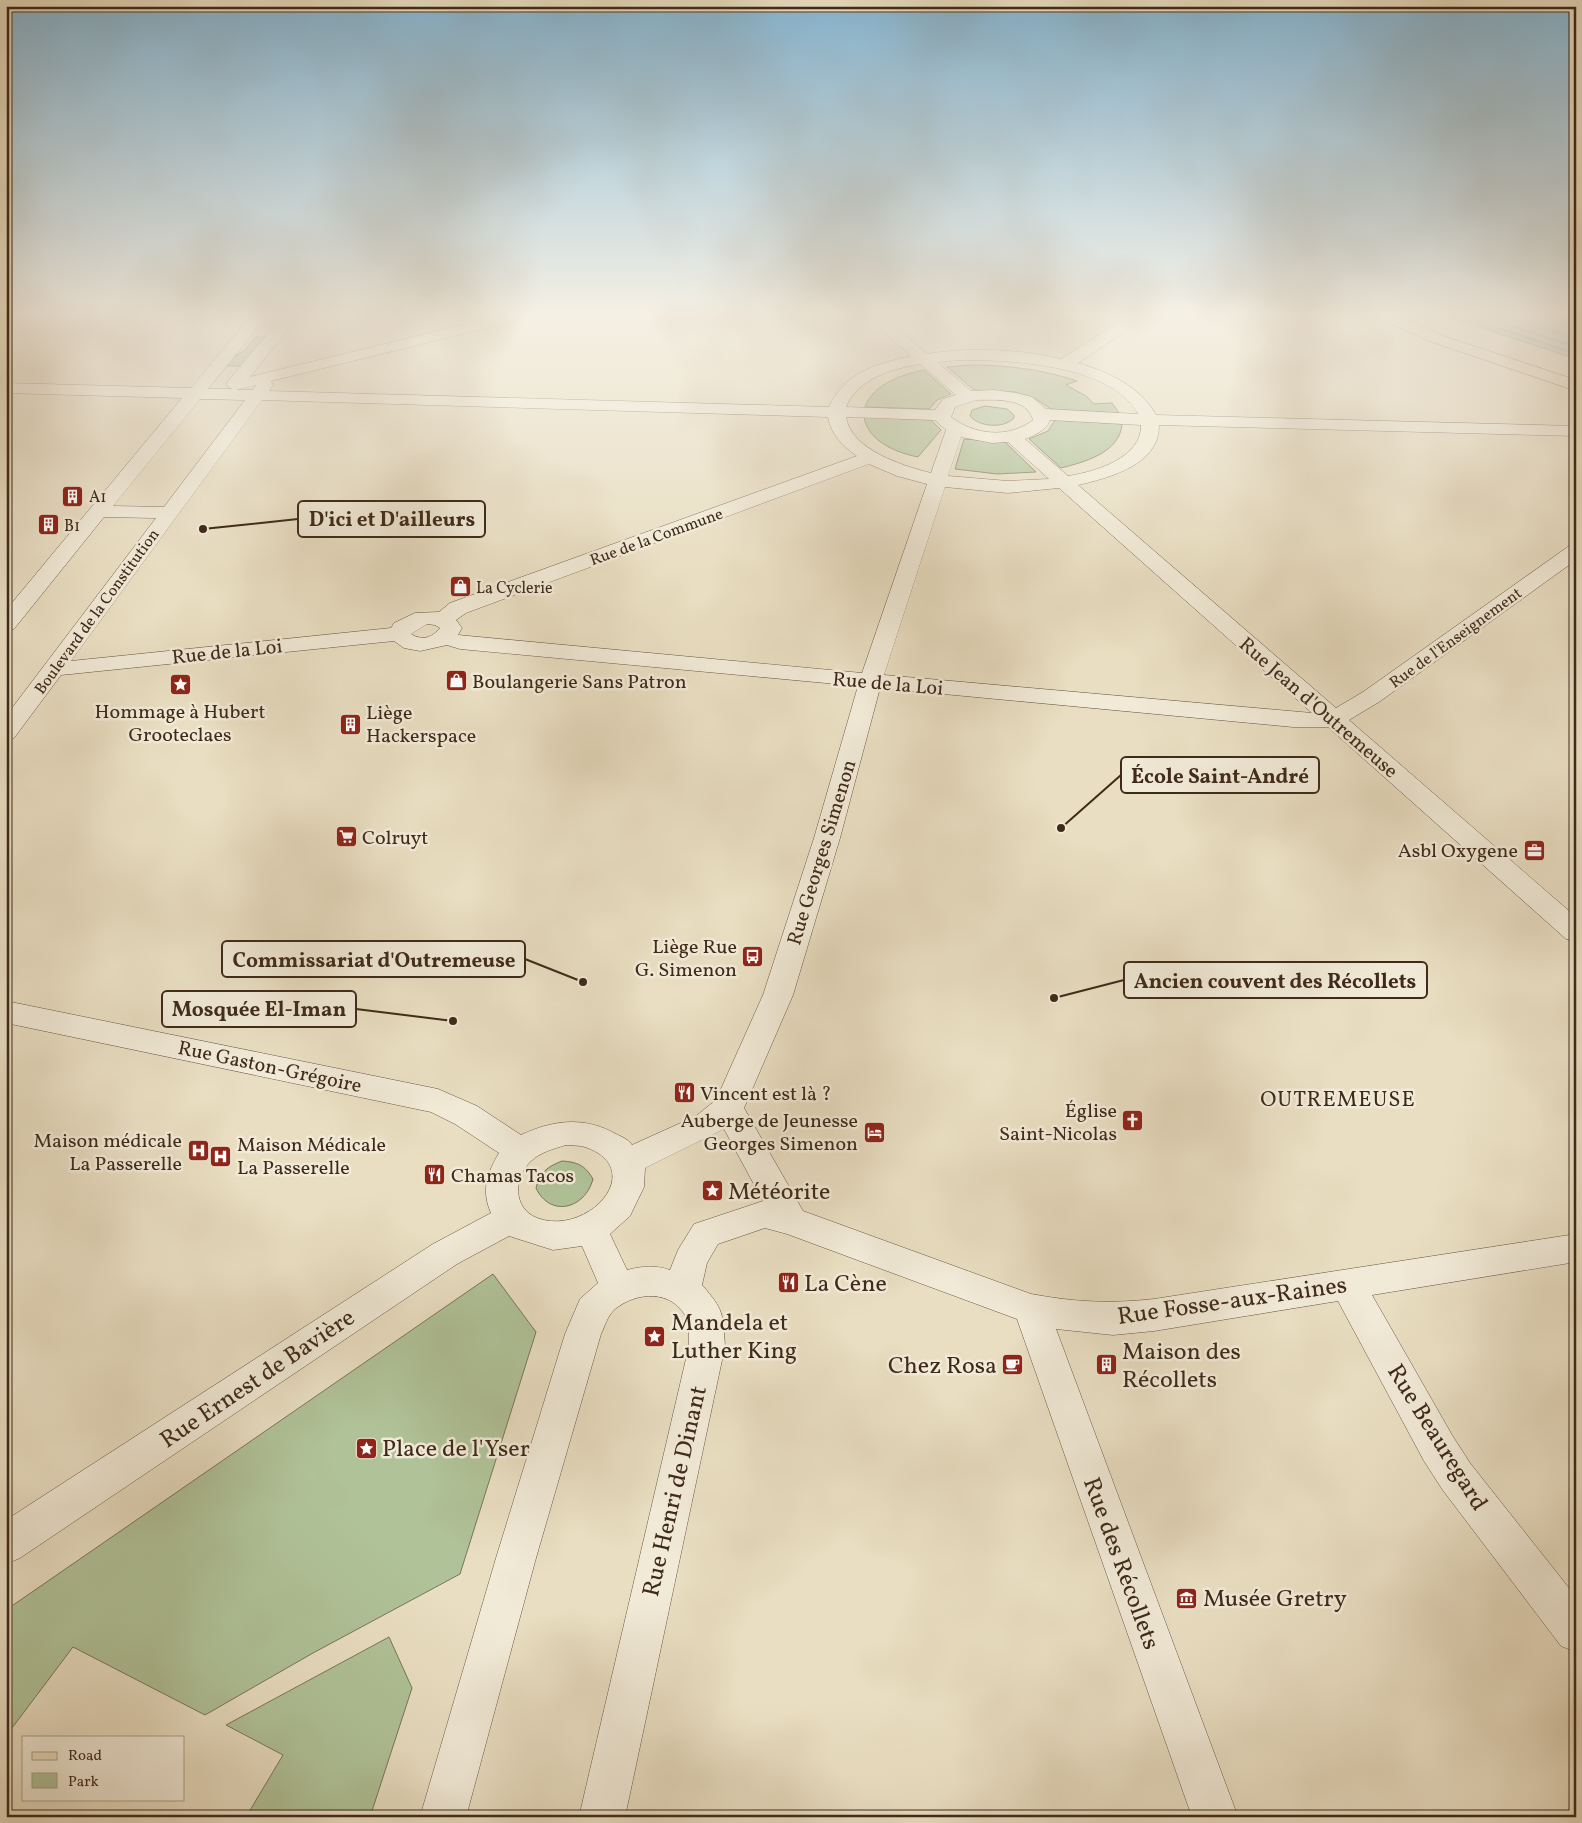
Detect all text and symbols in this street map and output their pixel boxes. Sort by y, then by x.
building icon: A1 [61,484,85,508]
place label: A1 [89,487,106,509]
callout: D'ici et D'ailleurs [298,501,485,537]
street label: Rue de la Commune [587,504,726,572]
text: D'ici et D'ailleurs [309,506,475,535]
building icon: B1 [36,513,60,537]
place label: B1 [64,516,80,538]
street label: Boulevard de la Constitution [30,525,165,699]
shop icon: La Cyclerie [448,575,472,599]
place label: La Cyclerie [476,578,553,600]
street label: Rue de l'Enseignement [1385,583,1527,694]
street label: Rue Jean d'Outremeuse [1232,631,1403,786]
street label: Rue de la Loi [171,633,284,673]
street label: Rue de la Loi [831,666,944,704]
shop icon: Boulangerie Sans Patron [444,669,468,693]
place label: Boulangerie Sans Patron [472,669,687,697]
place icon: Hommage à Hubert Grooteclaes [168,673,192,697]
place label: Hommage à Hubert Grooteclaes [95,699,265,750]
place label: Liège Hackerspace [366,700,476,751]
building icon: Liège Hackerspace [338,712,362,736]
street label: Rue Georges Simenon [781,756,864,949]
callout: École Saint-André [1121,757,1319,793]
text: École Saint-André [1131,763,1309,792]
supermarket icon: Colruyt [334,825,358,849]
place label: Colruyt [362,825,428,853]
place label: Asbl Oxygene [1398,838,1518,866]
office icon: Asbl Oxygene [1522,838,1546,862]
place label: Liège Rue G. Simenon [635,934,737,985]
callout: Commissariat d'Outremeuse [222,941,525,977]
bus stop icon: Liège Rue G. Simenon [741,945,765,969]
text: Commissariat d'Outremeuse [232,947,516,976]
callout: Ancien couvent des Récollets [1124,962,1427,998]
text: Ancien couvent des Récollets [1134,968,1416,997]
callout: Mosquée El-Iman [162,991,356,1027]
text: Mosquée El-Iman [172,996,346,1025]
street label: Rue Gaston-Grégoire [175,1035,364,1101]
restaurant icon: Vincent est là ? [672,1081,696,1105]
place label: Vincent est là ? [700,1081,832,1109]
district label: OUTREMEUSE [1260,1085,1416,1116]
place label: Église Saint-Nicolas [999,1098,1117,1149]
place label: Auberge de Jeunesse Georges Simenon [680,1108,858,1159]
church icon: Église Saint-Nicolas [1121,1109,1145,1133]
hotel icon: Auberge de Jeunesse Georges Simenon [862,1120,886,1144]
place label: Maison médicale La Passerelle [33,1128,182,1179]
place label: Maison Médicale La Passerelle [237,1132,386,1183]
hospital icon: Maison médicale La Passerelle [186,1139,210,1163]
hospital icon: Maison Médicale La Passerelle [209,1144,233,1168]
restaurant icon: Chamas Tacos [423,1163,447,1187]
place label: Chamas Tacos [451,1163,574,1191]
place label: Météorite [728,1176,830,1210]
place icon: Météorite [700,1179,724,1203]
place label: La Cène [804,1268,887,1302]
street label: Rue Fosse-aux-Raines [1115,1269,1349,1335]
restaurant icon: La Cène [776,1271,800,1295]
street label: Rue Ernest de Bavière [154,1302,362,1458]
place label: Mandela et Luther King [671,1307,797,1369]
place icon: Mandela et Luther King [643,1324,667,1348]
place label: Maison des Récollets [1122,1336,1241,1398]
place label: Chez Rosa [888,1350,997,1384]
cafe icon: Chez Rosa [1001,1353,1025,1377]
building icon: Maison des Récollets [1094,1353,1118,1377]
street label: Rue Beauregard [1378,1358,1495,1518]
street label: Rue Henri de Dinant [635,1383,717,1600]
place label: Place de l'Yser [382,1433,530,1467]
place icon: Place de l'Yser [354,1436,378,1460]
street label: Rue des Récollets [1073,1473,1167,1655]
place label: Musée Gretry [1203,1583,1347,1617]
museum icon: Musée Gretry [1175,1586,1199,1610]
legend [22,1736,185,1800]
text: Road [68,1746,102,1767]
text: Park [68,1772,99,1793]

